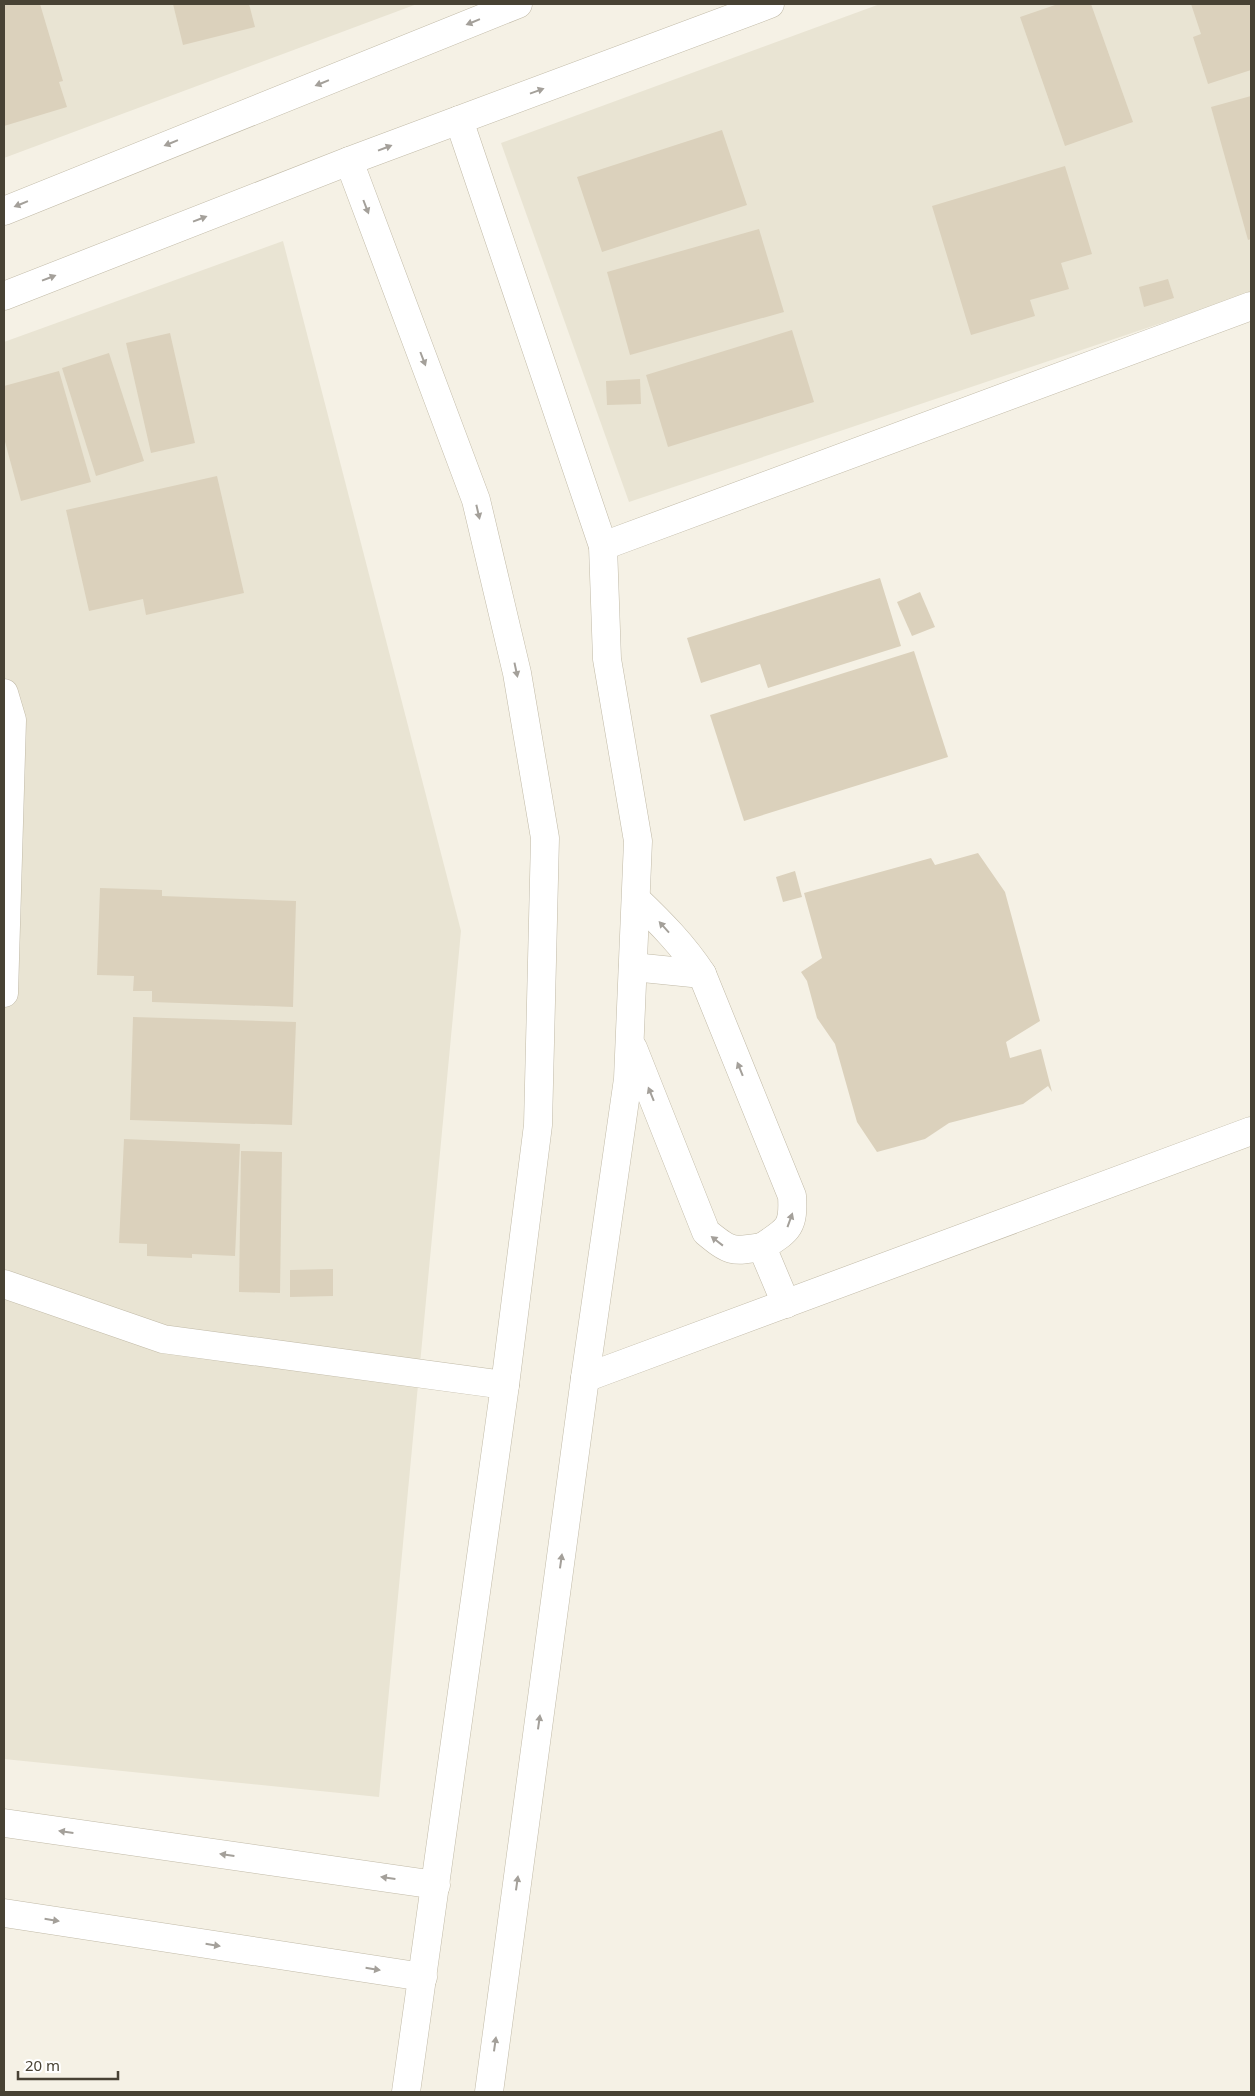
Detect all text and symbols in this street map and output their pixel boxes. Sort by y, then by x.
one-way arrow [465,18,480,26]
one-way arrow [315,79,329,87]
one-way arrow [530,87,545,95]
one-way arrow [164,140,179,147]
one-way arrow [377,144,392,151]
one-way arrow [13,200,28,208]
one-way arrow [362,200,370,215]
one-way arrow [193,215,208,222]
one-way arrow [42,274,56,282]
one-way arrow [419,352,427,367]
one-way arrow [475,504,483,519]
one-way arrow [512,662,520,677]
one-way arrow [658,921,670,933]
one-way arrow [736,1062,744,1076]
one-way arrow [647,1086,655,1101]
one-way arrow [787,1213,794,1228]
one-way arrow [710,1236,724,1246]
one-way arrow [557,1552,565,1568]
one-way arrow [535,1714,543,1730]
one-way arrow [58,1828,74,1836]
one-way arrow [219,1851,235,1859]
one-way arrow [379,1874,395,1882]
one-way arrow [513,1875,521,1891]
one-way arrow [44,1917,60,1925]
one-way arrow [205,1941,221,1949]
one-way arrow [366,1966,382,1974]
one-way arrow [492,2036,500,2052]
scale bar [18,2048,118,2080]
text: 20 m [25,2055,60,2075]

